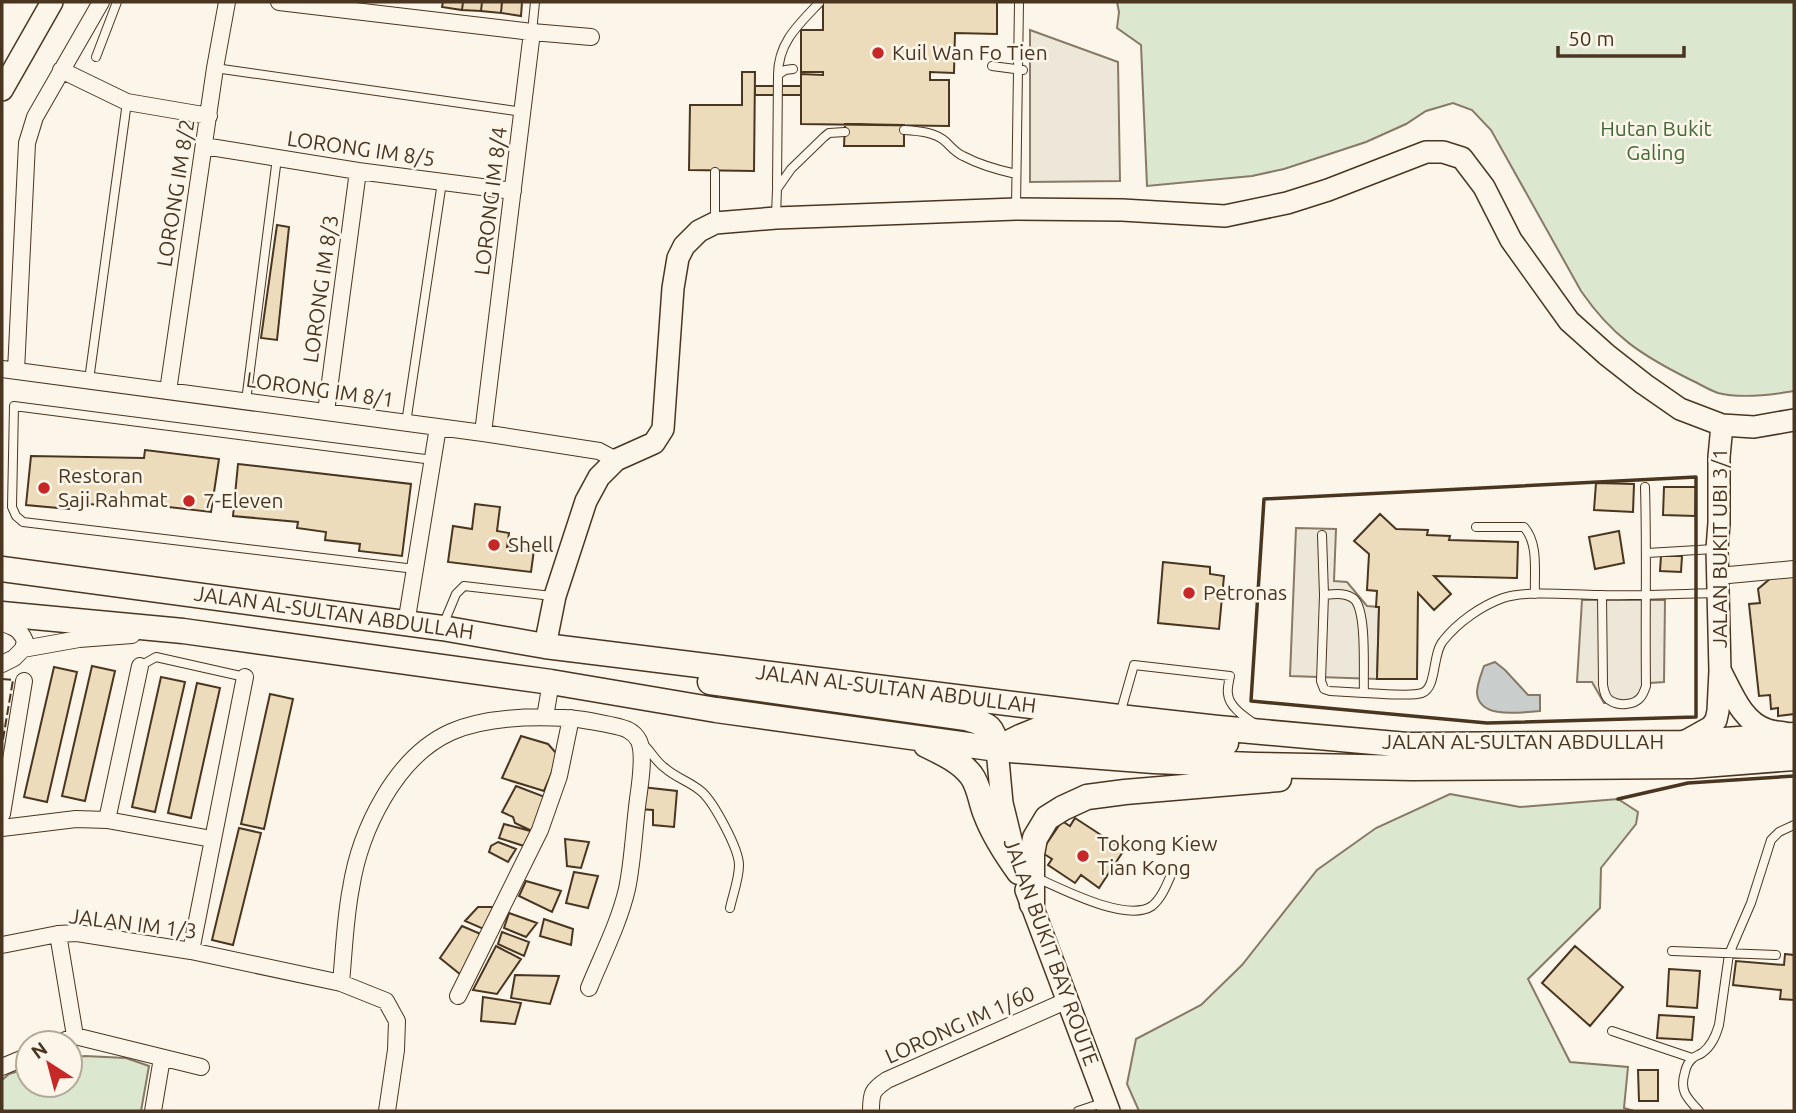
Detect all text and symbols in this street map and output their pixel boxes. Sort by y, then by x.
scale bar [1558,14,1684,58]
text: 50 m [1568,26,1615,50]
place label: Kuil Wan Fo Tien [892,40,1048,64]
marker: Kuil Wan Fo Tien [870,45,886,61]
park label: Hutan Bukit Galing [1600,116,1712,164]
street label: LORONG IM 8/2 [151,117,199,268]
street label: LORONG IM 8/4 [469,125,511,276]
street label: LORONG IM 8/5 [286,126,437,170]
street label: LORONG IM 8/3 [298,213,342,364]
street label: LORONG IM 8/1 [245,367,396,411]
street label: JALAN BUKIT UBI 3/1 [1707,448,1731,648]
place label: Restoran Saji Rahmat [58,463,168,511]
marker: Restoran Saji Rahmat [36,480,52,496]
place label: 7-Eleven [203,488,284,512]
marker: 7-Eleven [181,493,197,509]
place label: Shell [508,532,554,556]
marker: Shell [486,537,502,553]
street label: JALAN AL-SULTAN ABDULLAH [193,580,476,644]
place label: Petronas [1203,580,1287,604]
marker: Petronas [1181,585,1197,601]
street label: JALAN AL-SULTAN ABDULLAH [755,659,1038,717]
street label: JALAN AL-SULTAN ABDULLAH [1382,729,1664,753]
place label: Tokong Kiew Tian Kong [1097,831,1218,879]
street label: JALAN BUKIT BAY ROUTE [1000,835,1104,1069]
marker: Tokong Kiew Tian Kong [1075,848,1091,864]
street label: JALAN IM 1/3 [68,903,198,943]
street label: LORONG IM 1/60 [881,980,1038,1068]
north arrow [14,1029,84,1099]
text: N [27,1037,51,1063]

